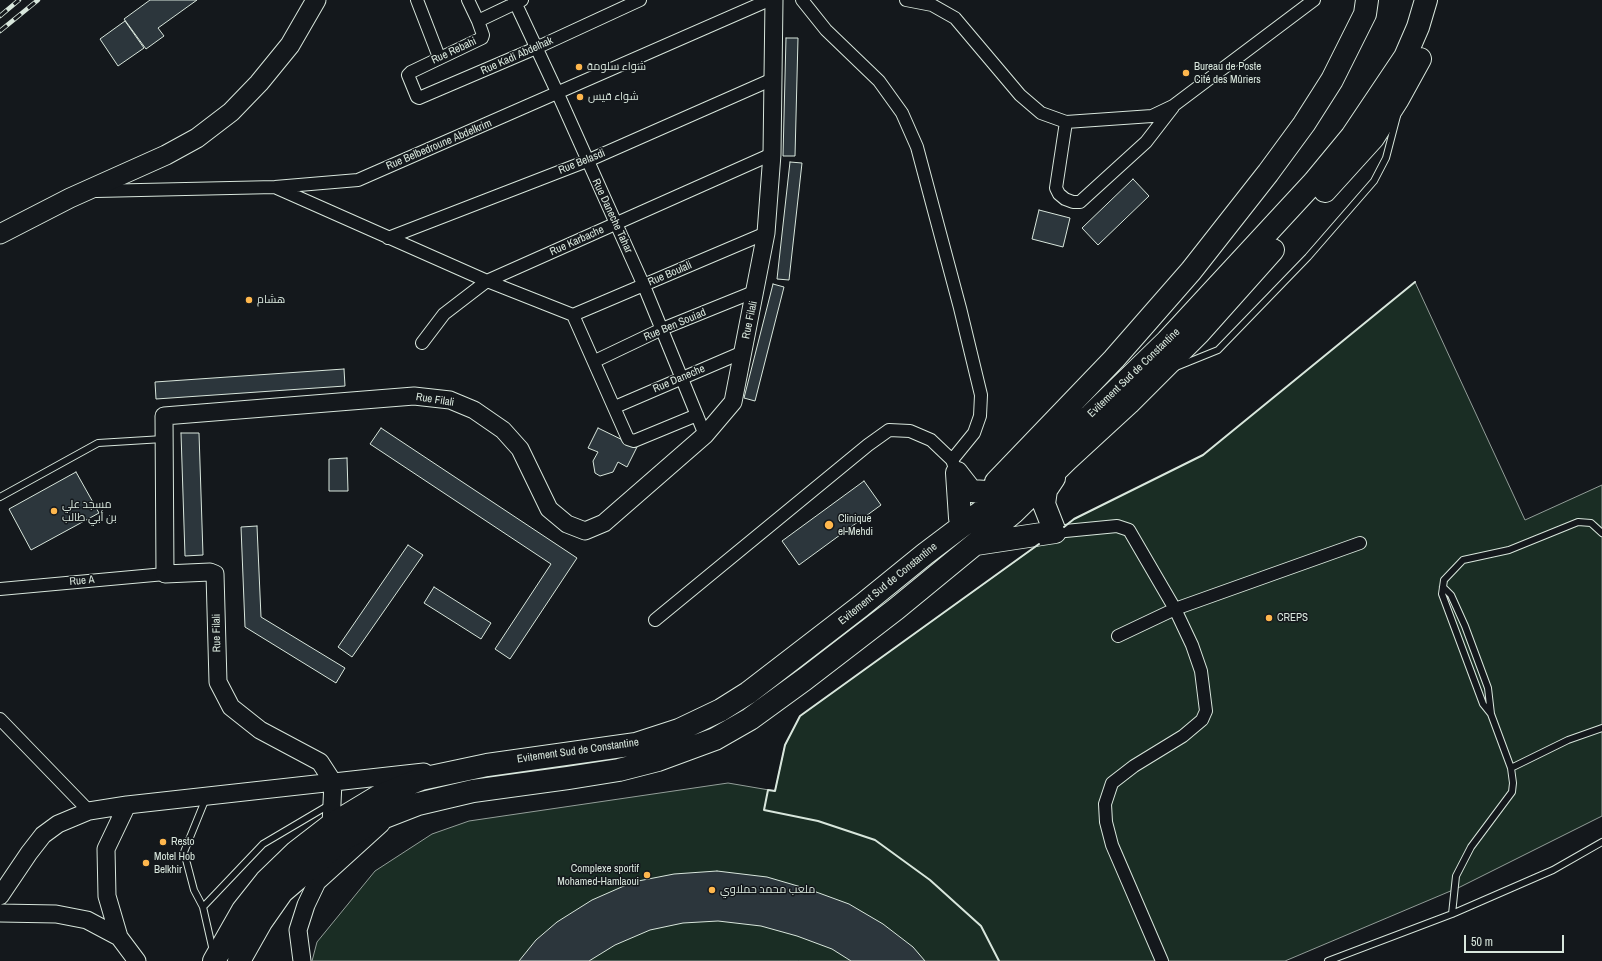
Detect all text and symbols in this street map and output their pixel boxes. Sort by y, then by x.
street label: Rue Kadi Abdelhak [479,34,555,78]
street label: Rue Rebahi [429,35,479,67]
place label: شواء سلومة [587,60,646,74]
place label: Bureau de Poste Cité des Mûriers [1194,60,1261,86]
marker: شواء سلومة [574,62,584,72]
marker: Bureau de Poste Cité des Mûriers [1181,68,1191,78]
place label: شواء قيس [588,90,639,104]
marker: شواء قيس [575,92,585,102]
street label: Rue Belbedroune Abdelkrim [384,117,494,173]
street label: Rue Belasdi [557,147,607,177]
street label: Rue Daneche Tahar [589,177,635,255]
street label: Rue Karbache [548,223,606,259]
street label: Rue Boulali [646,259,694,289]
place label: هشام [257,293,285,307]
marker: هشام [244,295,254,305]
street label: Rue Filali [740,300,760,340]
street label: Rue Ben Souiad [642,306,708,344]
street label: Evitement Sud de Constantine [1085,326,1183,420]
street label: Rue Daneche [651,362,707,396]
street label: Rue Filali [415,390,455,410]
place label: مسجد علي بن أبي طالب [62,498,117,524]
marker: مسجد علي بن أبي طالب [49,506,59,516]
place label: Clinique el-Mehdi [838,512,873,538]
marker: Clinique el-Mehdi [823,519,835,531]
street label: Evitement Sud de Constantine [836,540,940,628]
street label: Rue A [69,573,95,589]
place label: CREPS [1277,611,1308,625]
marker: CREPS [1264,613,1274,623]
street label: Rue Filali [210,614,224,652]
street label: Evitement Sud de Constantine [516,736,640,766]
place label: Resto [171,835,195,849]
marker: Resto [158,837,168,847]
place label: Motel Hob Belkhir [154,850,195,876]
marker: Motel Hob Belkhir [141,858,151,868]
place label: Complexe sportif Mohamed-Hamlaoui [557,862,639,888]
marker: Complexe sportif Mohamed-Hamlaoui [642,870,652,880]
place label: ملعب محمد حملاوي [720,883,815,897]
marker: ملعب محمد حملاوي [707,885,717,895]
scale bar [1466,927,1566,953]
text: 50 m [1471,934,1493,950]

